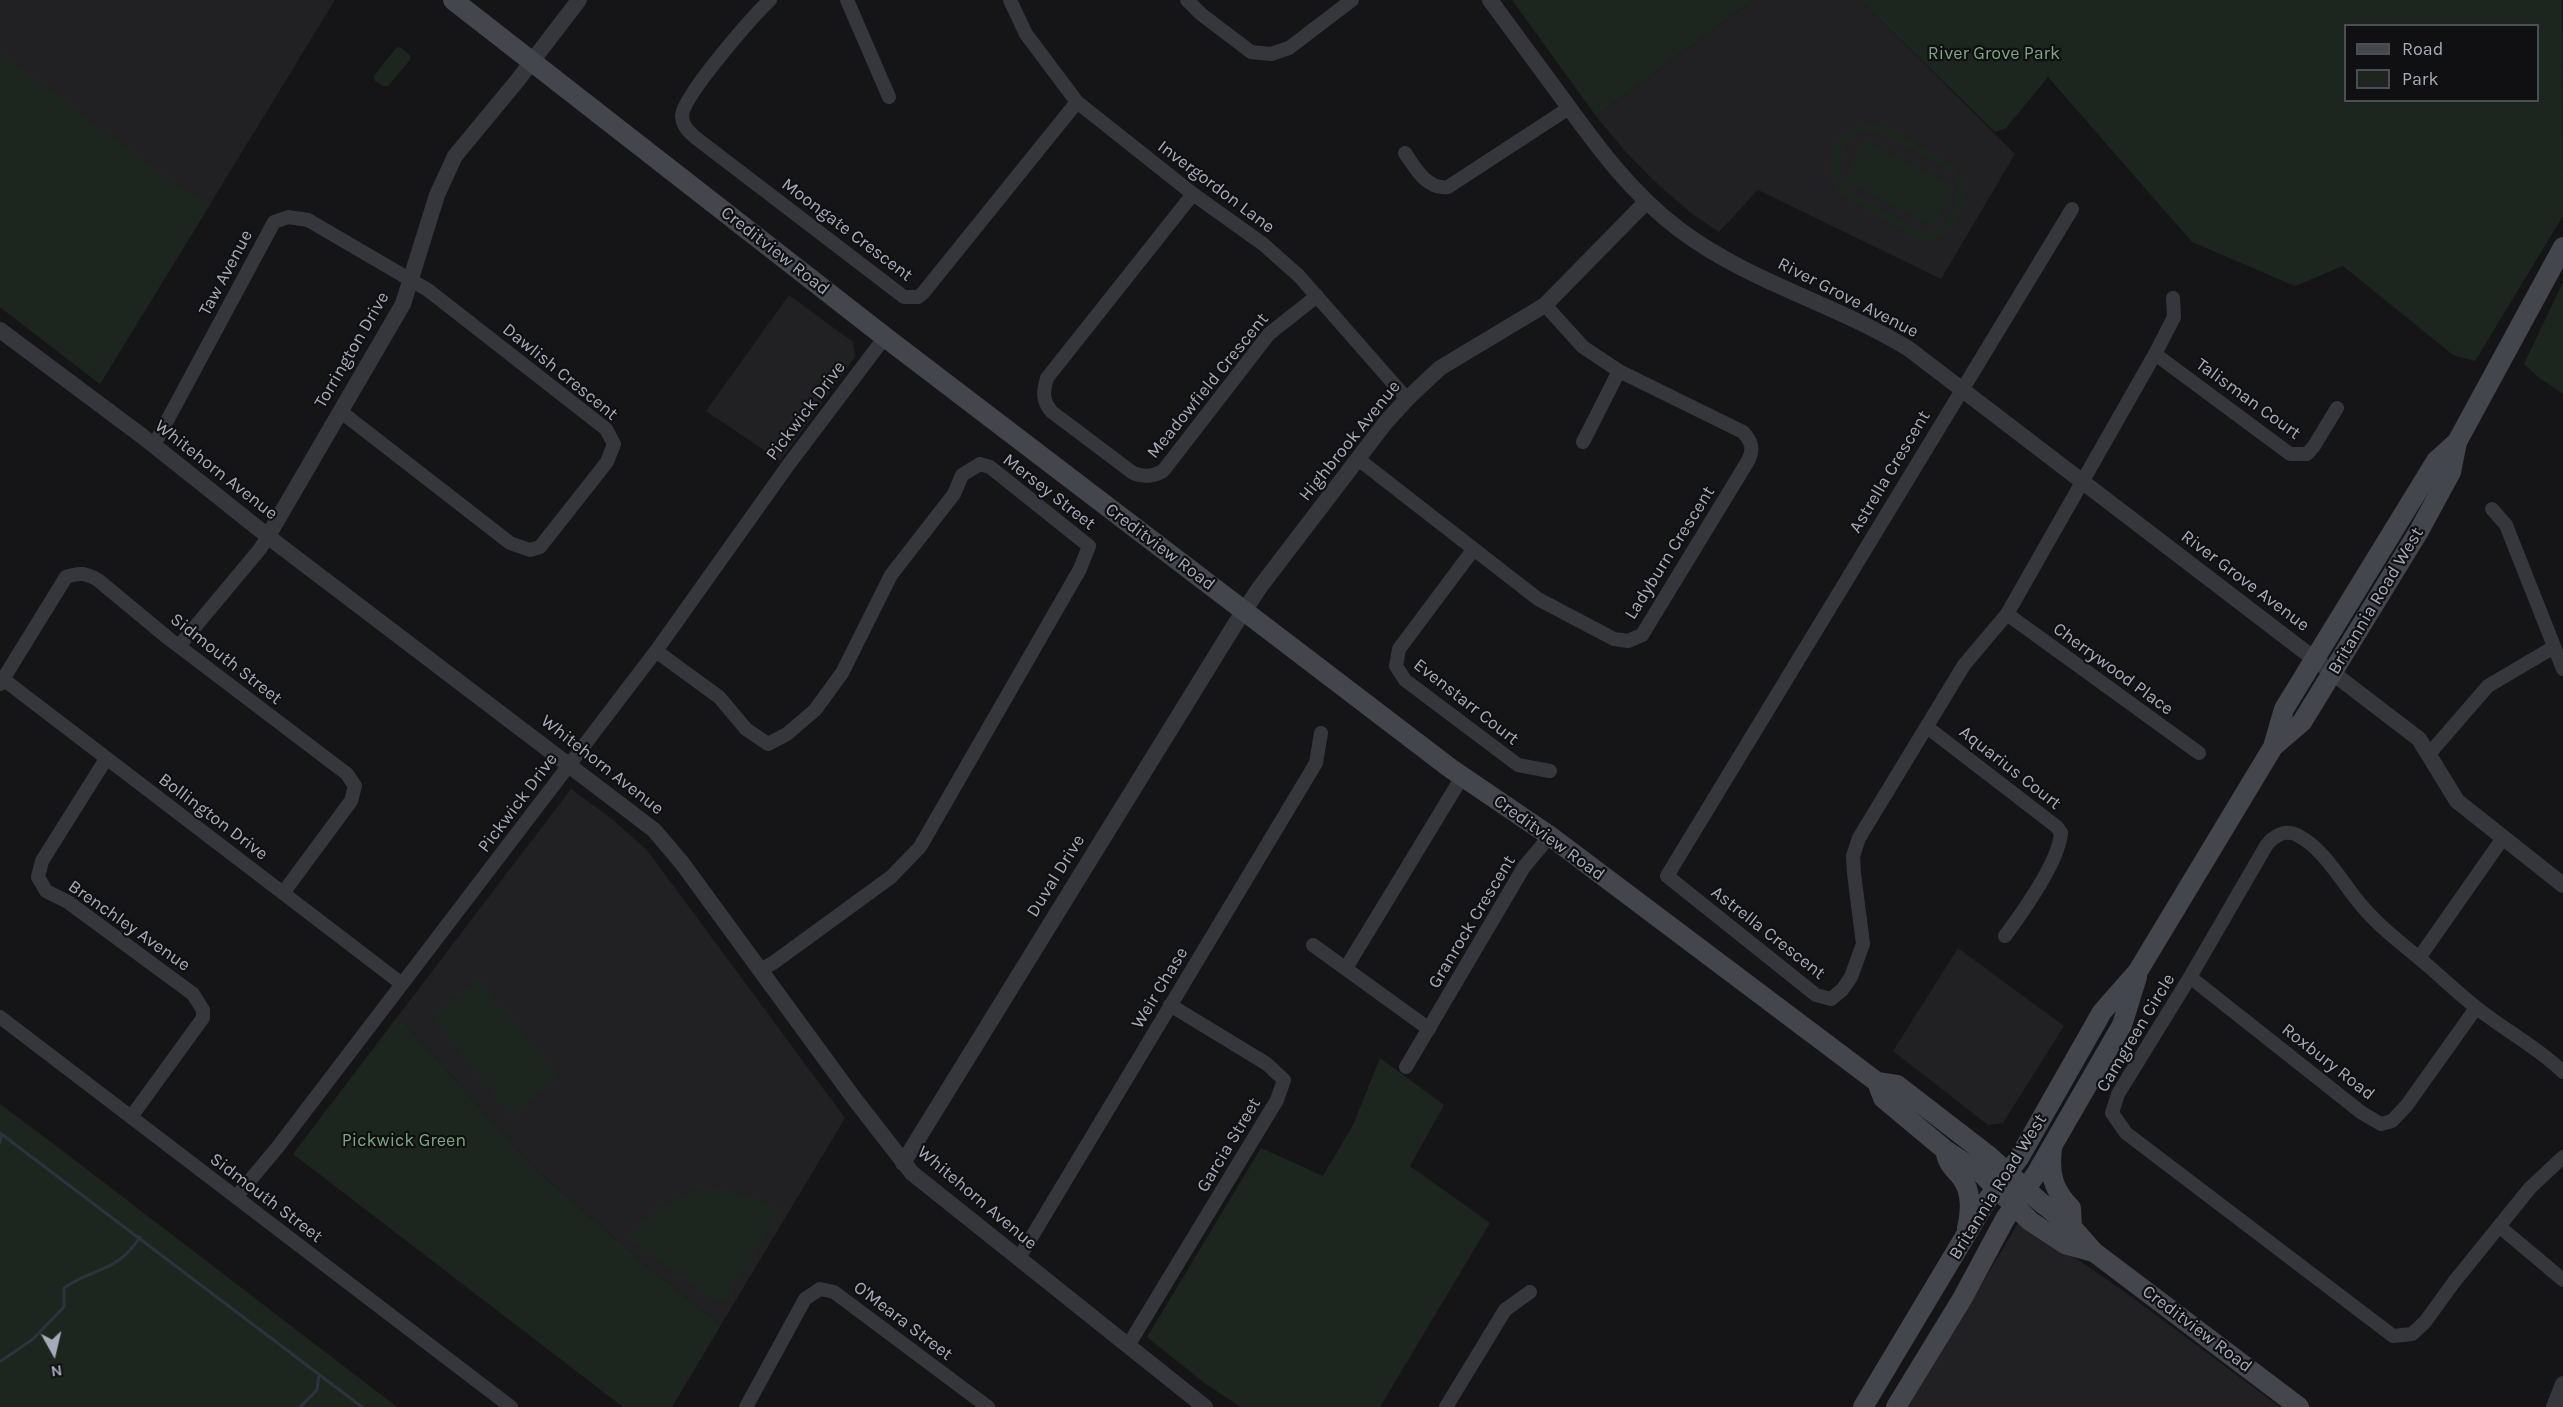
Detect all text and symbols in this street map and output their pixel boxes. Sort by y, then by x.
legend [2344,24,2539,102]
text: Road [2402,38,2443,60]
park label: River Grove Park [1928,43,2060,65]
text: Park [2402,68,2439,90]
street label: Invergordon Lane [1153,136,1279,238]
street label: Moongate Crescent [777,174,917,286]
street label: Creditview Road [716,202,834,300]
street label: Taw Avenue [194,226,258,320]
street label: River Grove Avenue [1774,253,1922,343]
street label: Torrington Drive [310,288,394,412]
street label: Meadowfield Crescent [1143,309,1273,463]
street label: Dawlish Crescent [498,319,622,425]
street label: Talisman Court [2191,354,2305,444]
street label: Pickwick Drive [762,357,850,465]
street label: Highbrook Avenue [1295,376,1405,506]
street label: Astrella Crescent [1845,407,1935,537]
street label: Whitehorn Avenue [150,415,282,525]
street label: Mersey Street [998,449,1100,535]
street label: Ladyburn Crescent [1620,482,1720,624]
street label: Creditview Road [1101,499,1219,595]
street label: Britannia Road West [2324,524,2428,678]
street label: River Grove Avenue [2177,526,2313,636]
street label: Sidmouth Street [166,609,286,709]
street label: Cherrywood Place [2049,618,2177,720]
street label: Evenstarr Court [1409,654,1523,750]
street label: Whitehorn Avenue [536,710,668,820]
street label: Aquarius Court [1955,722,2065,814]
street label: Pickwick Drive [474,749,562,857]
street label: Bollington Drive [154,769,272,865]
street label: Creditview Road [1489,790,1609,886]
street label: Duval Drive [1022,831,1090,921]
street label: Granrock Crescent [1424,852,1520,992]
street label: Brenchley Avenue [64,876,194,976]
street label: Astrella Crescent [1707,882,1829,984]
street label: Weir Chase [1127,943,1193,1033]
street label: Camgreen Circle [2092,970,2180,1096]
street label: Roxbury Road [2277,1019,2379,1105]
street label: Garcia Street [1192,1094,1266,1196]
street label: Britannia Road West [1944,1110,2052,1264]
park label: Pickwick Green [342,1130,466,1152]
street label: Whitehorn Avenue [913,1142,1041,1254]
street label: Sidmouth Street [205,1149,327,1247]
street label: O'Meara Street [849,1277,957,1365]
street label: Creditview Road [2138,1281,2256,1377]
north arrow [24,1323,84,1383]
text: N [50,1361,64,1382]

